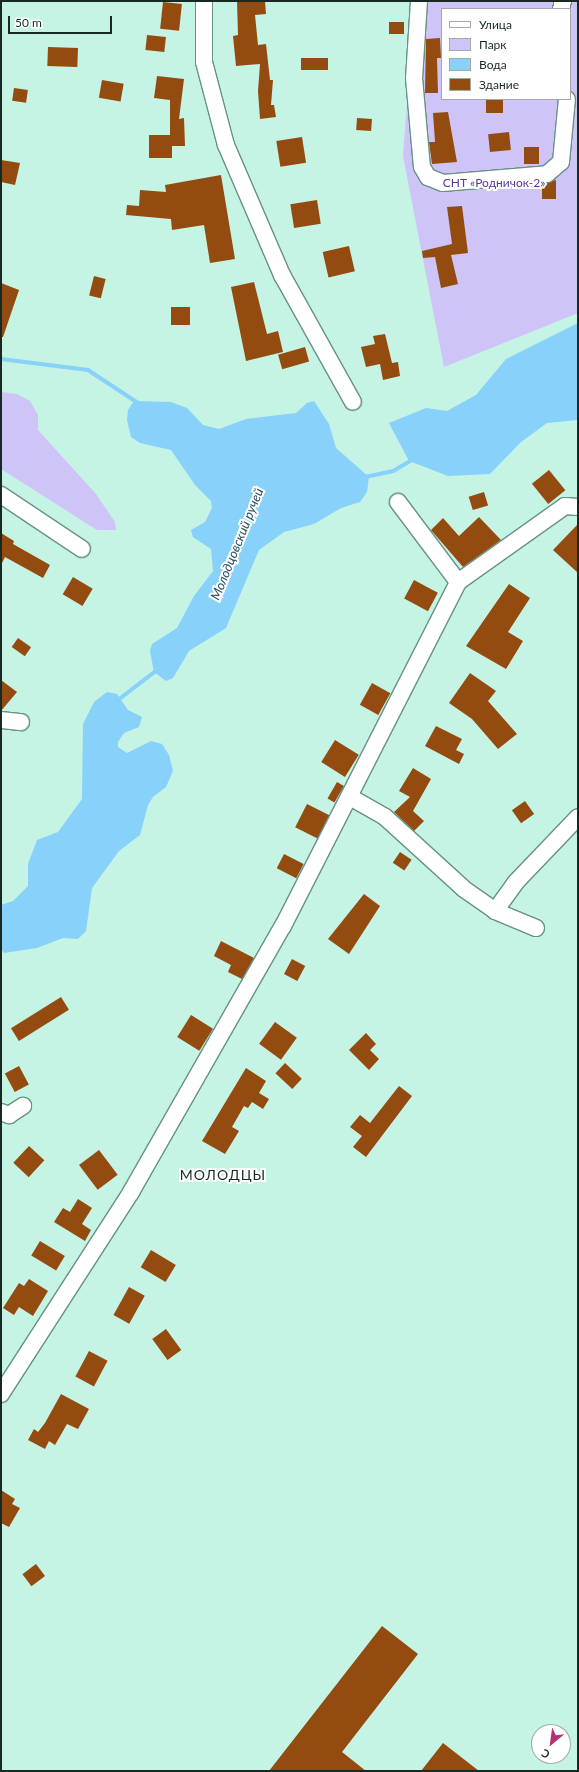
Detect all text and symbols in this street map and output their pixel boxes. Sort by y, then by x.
scale bar [10,8,114,34]
legend [441,8,571,100]
text: 50 m [15,15,42,30]
text: Улица [479,17,512,32]
text: Парк [479,37,507,52]
text: Вода [479,57,507,72]
text: Здание [479,77,519,92]
park label: СНТ «Родничок-2» [443,176,545,190]
water label: Молодцовский ручей [207,486,267,602]
district label: МОЛОДЦЫ [180,1167,266,1183]
north arrow [531,1724,571,1764]
text: С [539,1747,552,1762]

